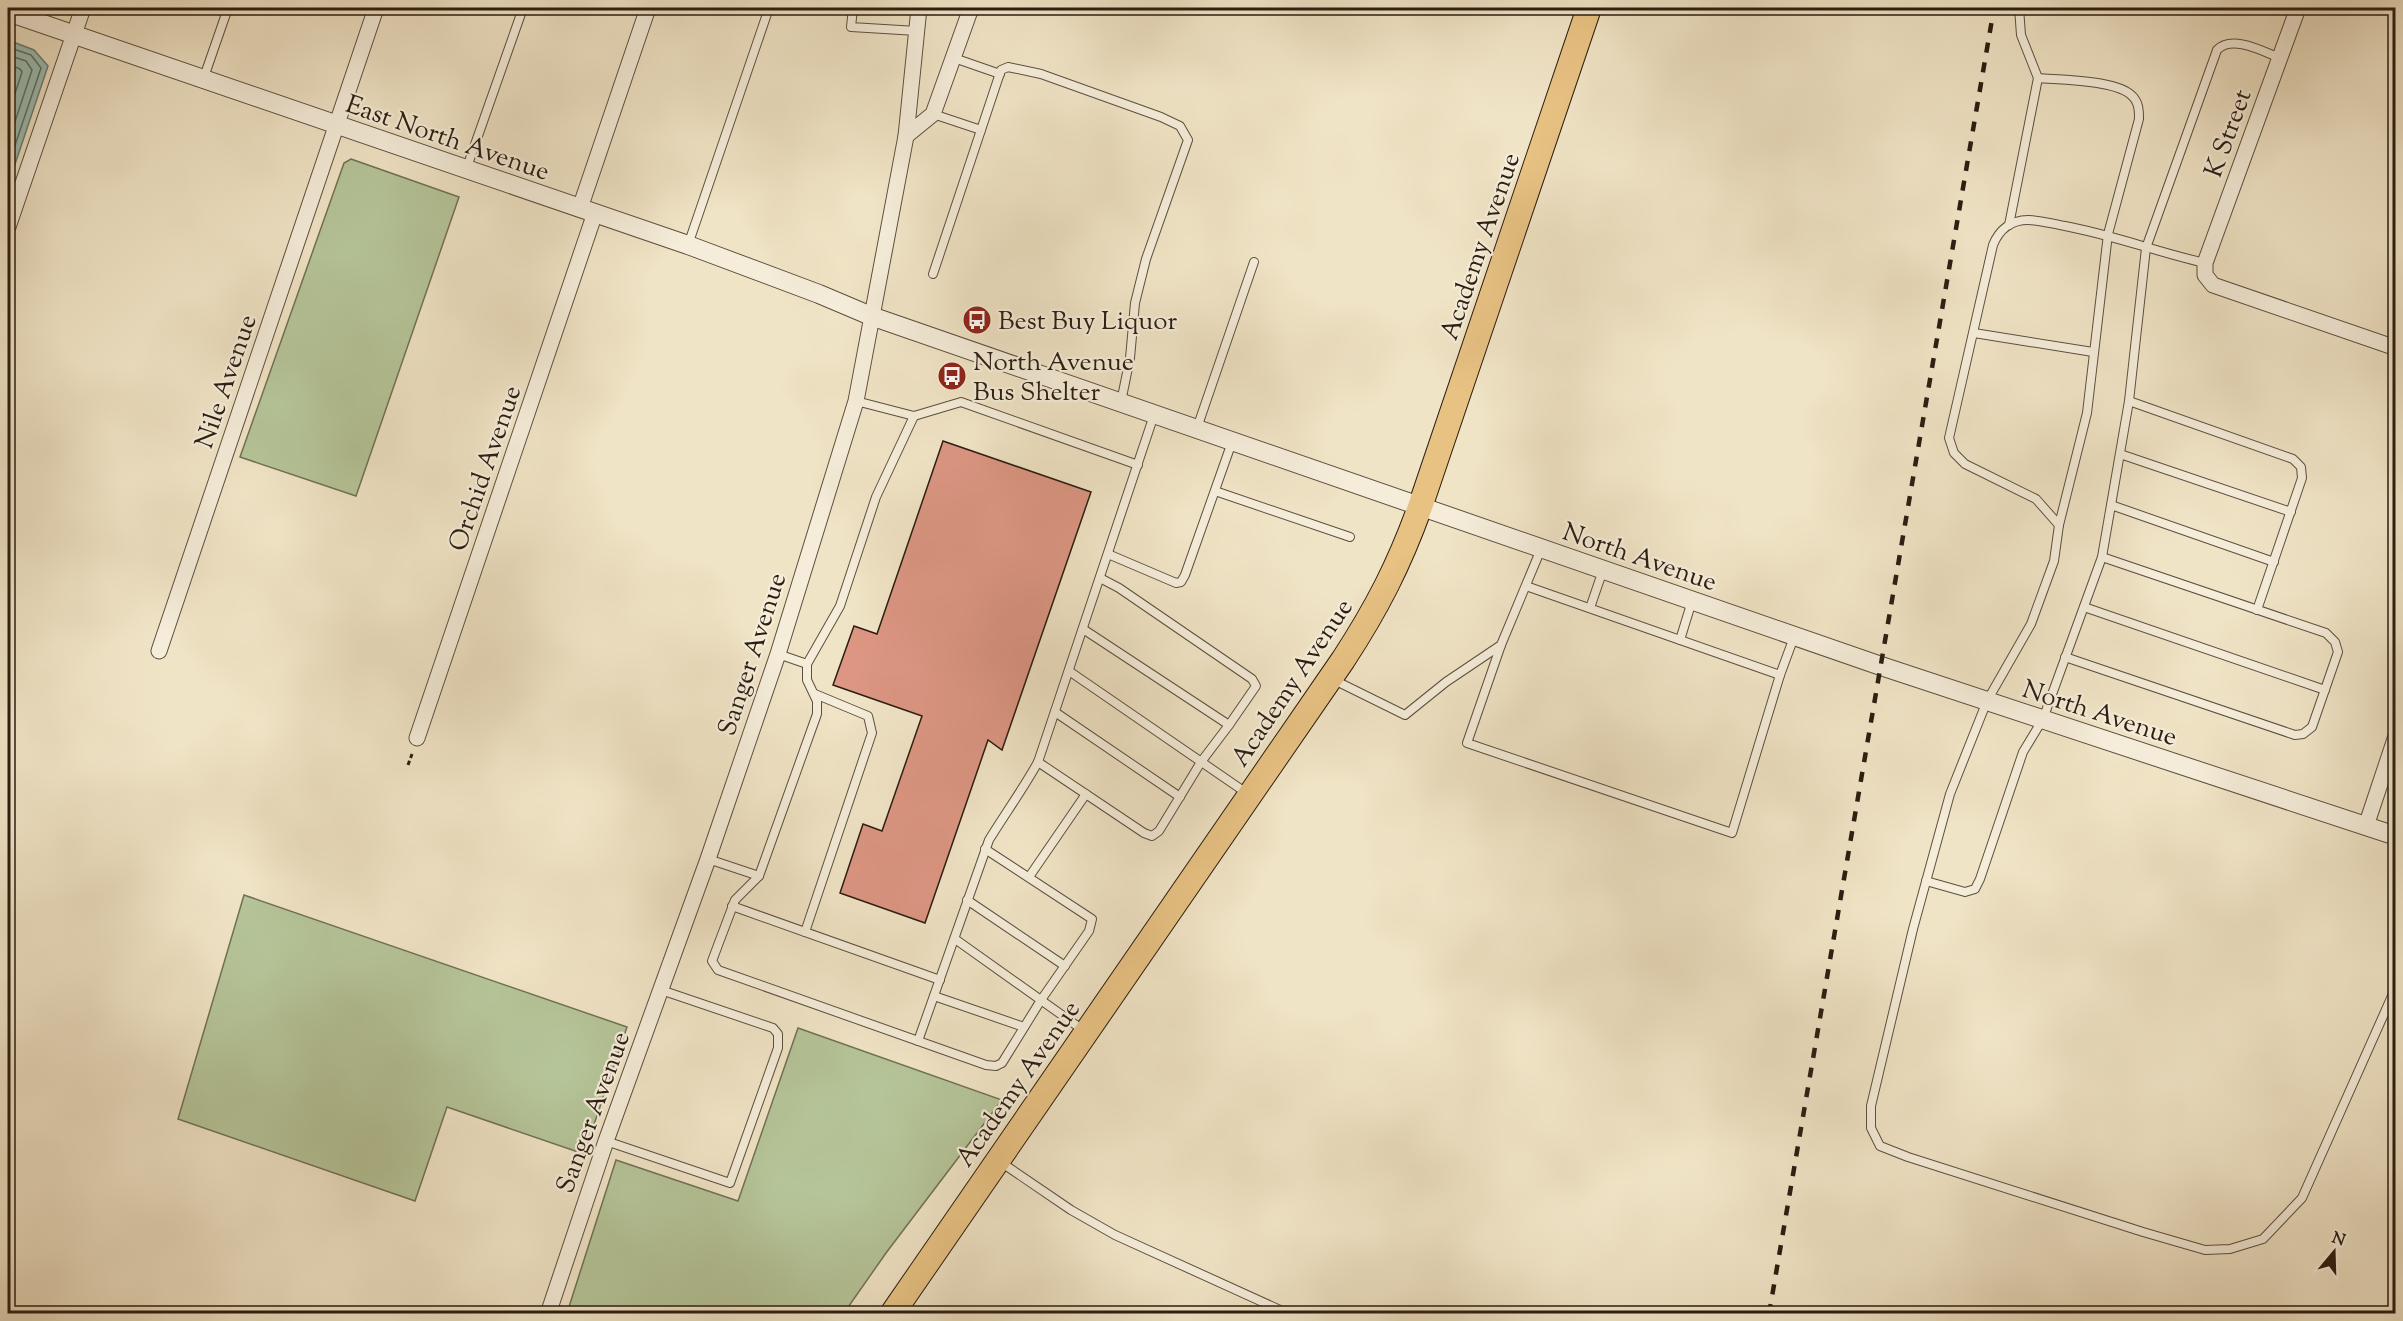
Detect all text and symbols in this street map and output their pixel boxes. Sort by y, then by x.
street label: K Street [2196,84,2262,183]
street label: East North Avenue [340,87,554,192]
street label: Academy Avenue [1432,148,1531,345]
bus stop icon: Best Buy Liquor [961,304,993,336]
place label: Best Buy Liquor [998,304,1177,341]
street label: Nile Avenue [187,310,268,454]
place label: North Avenue Bus Shelter [973,345,1134,412]
bus stop icon: North Avenue Bus Shelter [936,360,968,392]
street label: Orchid Avenue [441,381,532,557]
street label: North Avenue [1557,515,1721,602]
street label: Sanger Avenue [710,568,797,741]
street label: Academy Avenue [1223,592,1363,775]
street label: North Avenue [2017,672,2181,757]
street label: Academy Avenue [948,994,1090,1175]
street label: Sanger Avenue [548,1027,641,1199]
north arrow [2304,1222,2364,1282]
text: N [2328,1227,2348,1253]

